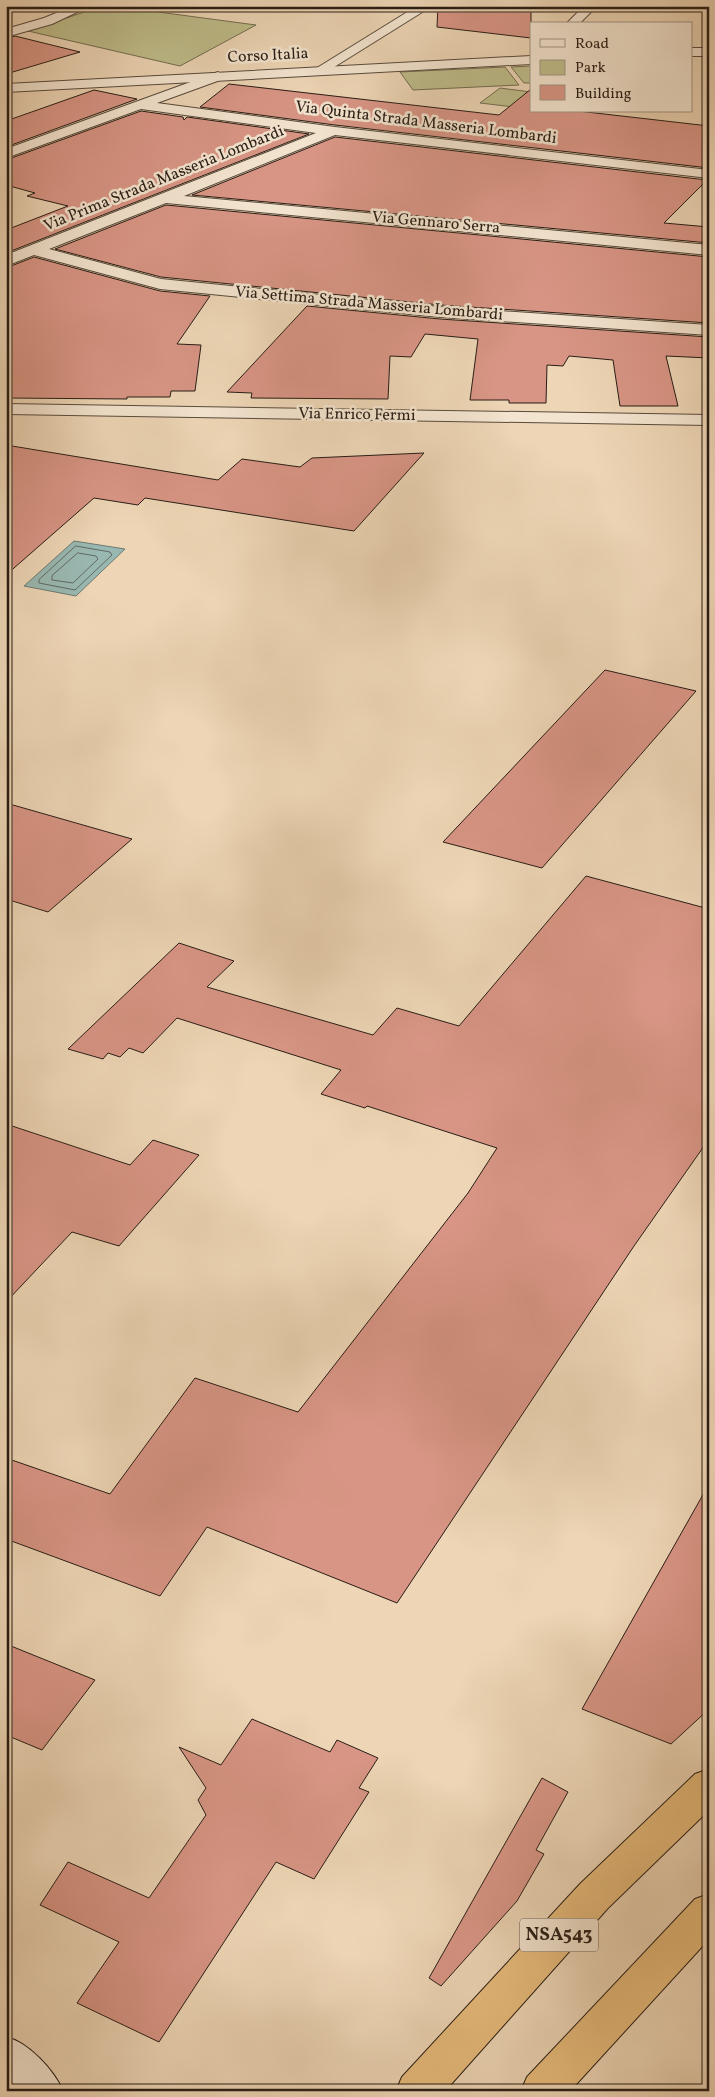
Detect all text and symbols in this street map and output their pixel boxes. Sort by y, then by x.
legend [530,22,692,112]
text: Road [575,34,609,55]
street label: Corso Italia [227,43,309,69]
text: Park [575,58,606,79]
text: Building [575,84,632,105]
street label: Via Quinta Strada Masseria Lombardi [294,96,558,150]
street label: Via Prima Strada Masseria Lombardi [41,121,288,237]
street label: Via Gennaro Serra [371,206,501,240]
street label: Via Settima Strada Masseria Lombardi [234,281,504,327]
street label: Via Enrico Fermi [298,403,416,427]
road number: NSA543 [520,1918,598,1952]

